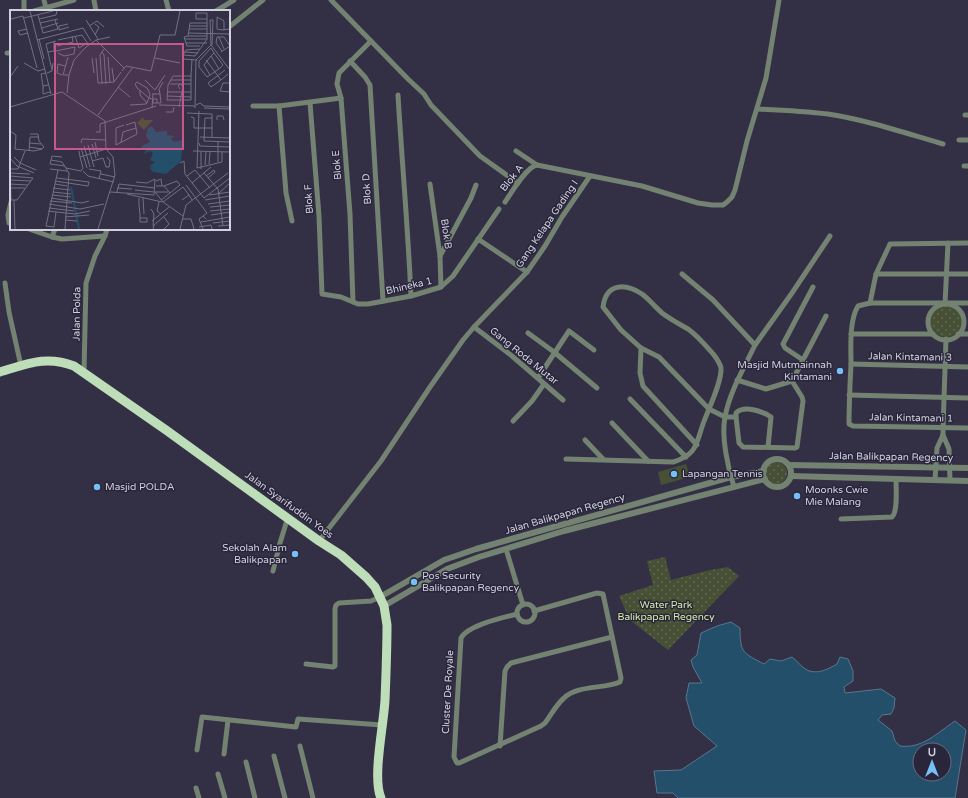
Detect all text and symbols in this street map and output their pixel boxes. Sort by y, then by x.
inset map [10,10,230,230]
street label: Blok E [330,150,344,180]
street label: Blok A [498,162,526,194]
street label: Blok D [360,173,374,205]
street label: Gang Kelapa Gading I [513,178,581,270]
street label: Blok F [302,184,316,214]
street label: Blok B [438,218,454,250]
street label: Bhineka 1 [385,275,433,297]
street label: Jalan Polda [71,287,83,341]
street label: Gang Roda Mutar [487,325,561,387]
street label: Jalan Kintamani 3 [868,350,952,364]
place label: Masjid Mutmainnah Kintamani [737,359,832,383]
marker: Masjid Mutmainnah Kintamani [835,366,845,376]
street label: Jalan Kintamani 1 [869,411,953,425]
street label: Jalan Balikpapan Regency [829,450,954,464]
place label: Lapangan Tennis [682,468,763,480]
street label: Jalan Syarifuddin Yoes [243,469,336,541]
marker: Lapangan Tennis [669,469,679,479]
place label: Masjid POLDA [105,481,174,493]
marker: Masjid POLDA [92,482,102,492]
place label: Moonks Cwie Mie Malang [805,484,868,508]
street label: Jalan Balikpapan Regency [504,491,627,537]
marker: Moonks Cwie Mie Malang [792,491,802,501]
place label: Sekolah Alam Balikpapan [222,542,287,566]
marker: Sekolah Alam Balikpapan [290,549,300,559]
place label: Pos Security Balikpapan Regency [422,570,520,594]
marker: Pos Security Balikpapan Regency [409,577,419,587]
park label: Water Park Balikpapan Regency [617,599,715,623]
street label: Cluster De Royale [440,649,456,734]
north arrow [912,742,952,782]
text: U [928,746,936,759]

